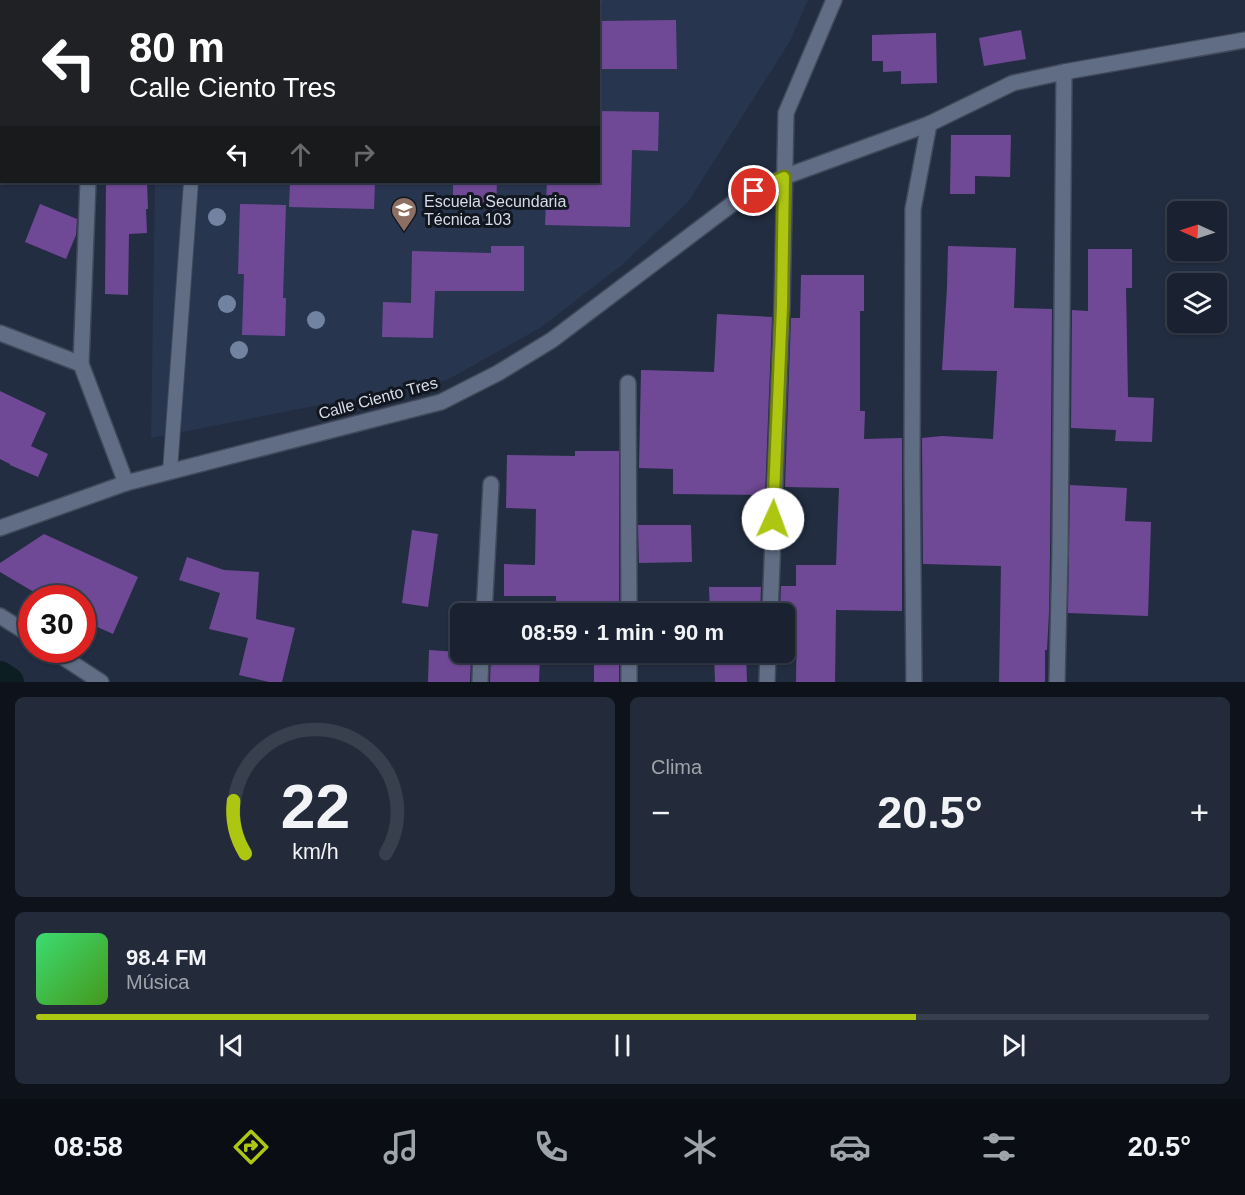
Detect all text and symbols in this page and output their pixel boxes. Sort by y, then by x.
icon: left [30,24,108,102]
text: 80 m [129,24,225,71]
text: Calle Ciento Tres [129,73,336,103]
icon: left [221,138,254,171]
icon: ahead [284,138,317,171]
icon: right [347,138,380,171]
pin [728,165,779,216]
icon: arrive [737,174,770,207]
place label: Escuela Secundaria Técnica 103 [424,193,566,228]
school or university icon: Escuela Secundaria Técnica 103 [389,195,419,233]
north arrow [1167,201,1227,261]
map controls [1167,201,1227,333]
button: layers [1167,273,1227,333]
street label: Calle Ciento Tres [317,374,439,422]
position arrow [741,487,805,551]
speed limit sign: 30 [18,585,96,663]
text: 08:59 · 1 min · 90 m [521,620,724,645]
text: Clima [651,756,702,778]
text: 22 [280,772,350,841]
text: 20.5° [877,787,983,838]
text: − [651,794,670,831]
text: + [1190,794,1209,831]
text: km/h [292,840,338,864]
text: 98.4 FM [126,945,207,970]
text: Música [126,971,189,993]
icon: previous [215,1029,248,1062]
icon: pause [606,1029,639,1062]
icon: next [997,1029,1030,1062]
icon: directions [230,1126,272,1168]
icon: music [380,1126,422,1168]
icon: phone [530,1126,572,1168]
icon: climate [679,1126,721,1168]
icon: car [829,1126,871,1168]
icon: filters [978,1126,1020,1168]
text: 08:58 [54,1132,123,1162]
text: 20.5° [1128,1132,1191,1162]

